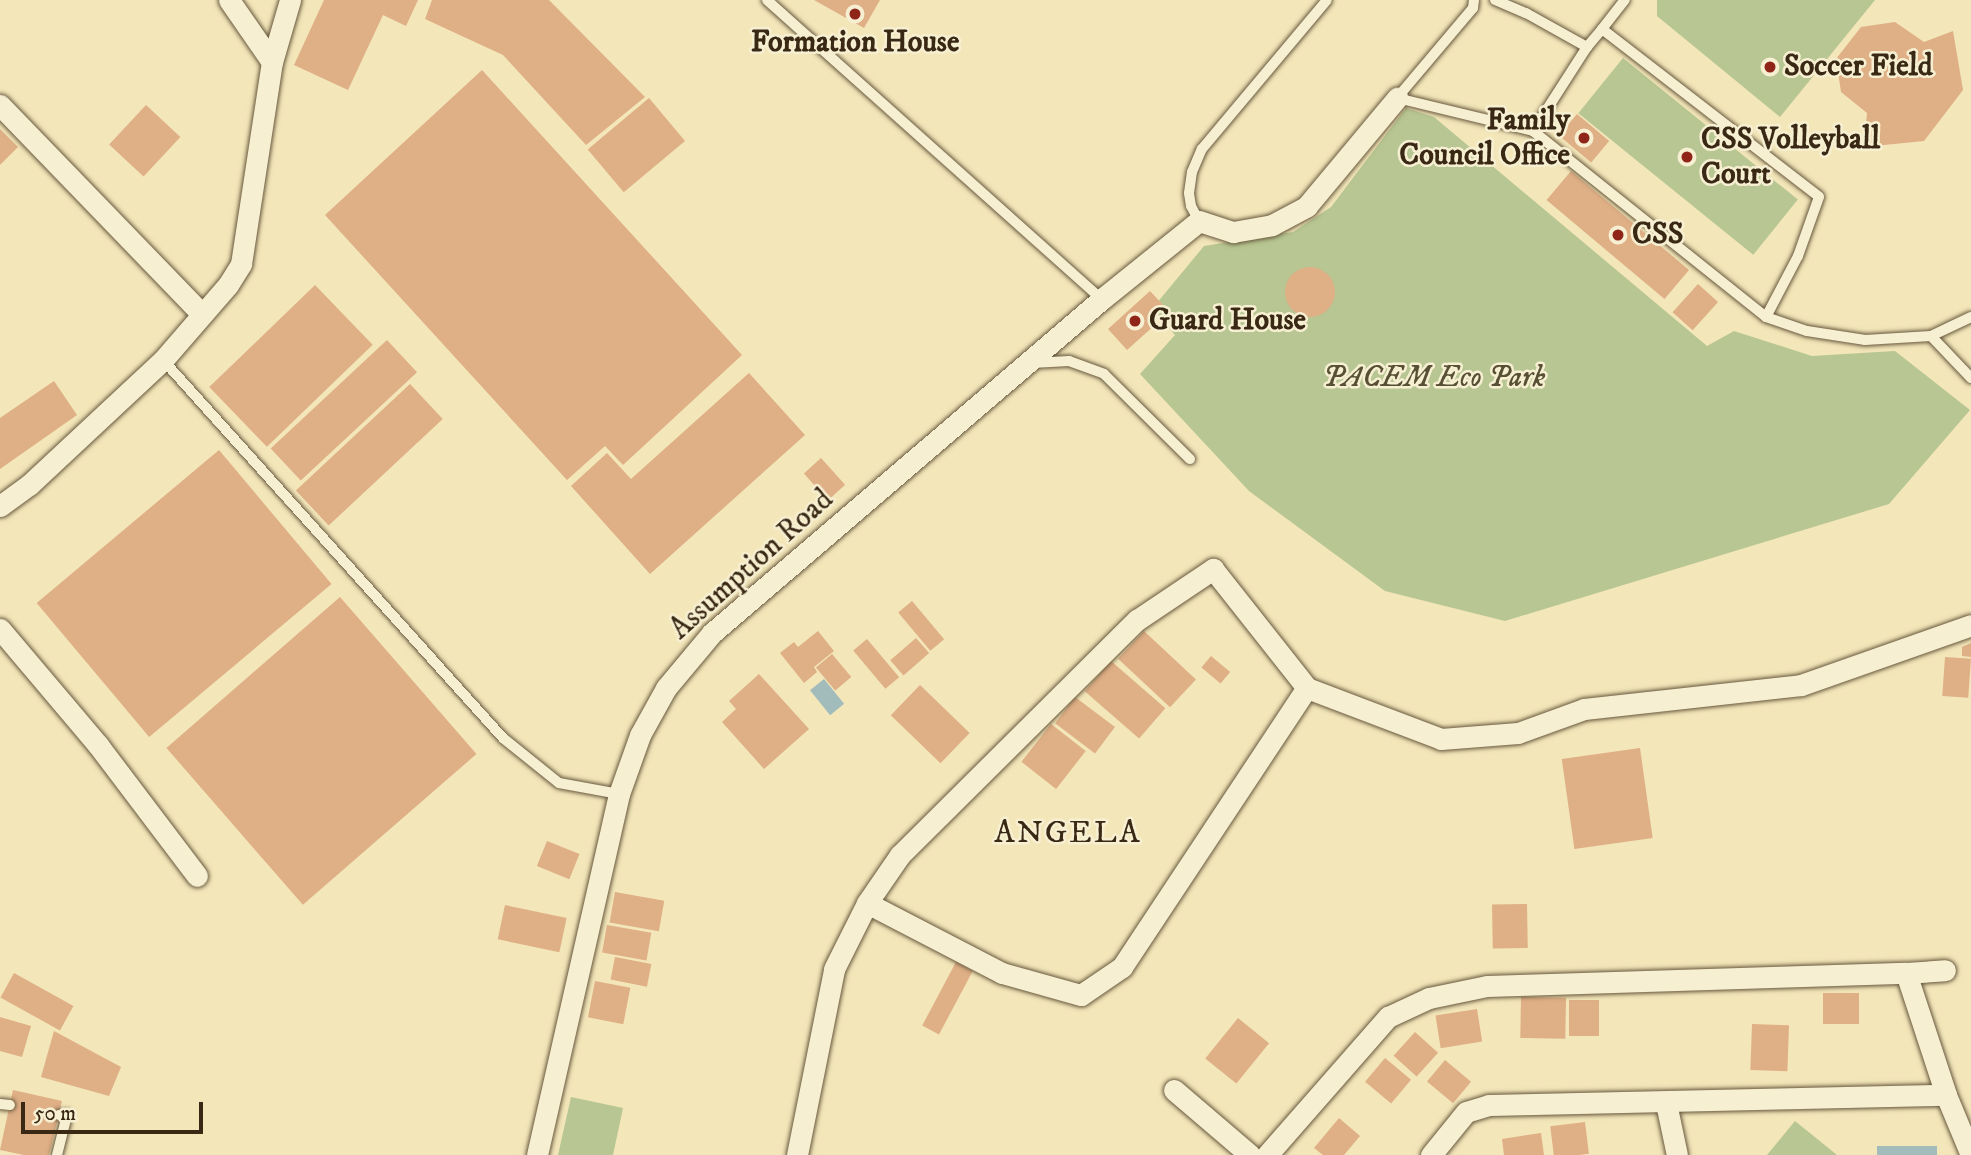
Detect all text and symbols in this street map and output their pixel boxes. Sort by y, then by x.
marker: Formation House [847,6,863,22]
place label: Formation House [751,25,959,61]
place label: Soccer Field [1784,49,1933,85]
marker: Soccer Field [1762,59,1778,75]
place label: Family Council Office [1399,103,1570,174]
place label: CSS Volleyball Court [1701,122,1880,192]
marker: Family Council Office [1576,130,1592,146]
marker: CSS Volleyball Court [1679,149,1695,165]
place label: CSS [1632,217,1683,253]
marker: CSS [1610,227,1626,243]
place label: Guard House [1149,303,1306,339]
marker: Guard House [1127,313,1143,329]
park label: PACEM Eco Park [1323,360,1545,396]
street label: Assumption Road [663,482,841,648]
district label: ANGELA [995,814,1141,852]
scale bar [24,1088,206,1132]
text: 50 m [34,1101,76,1127]

